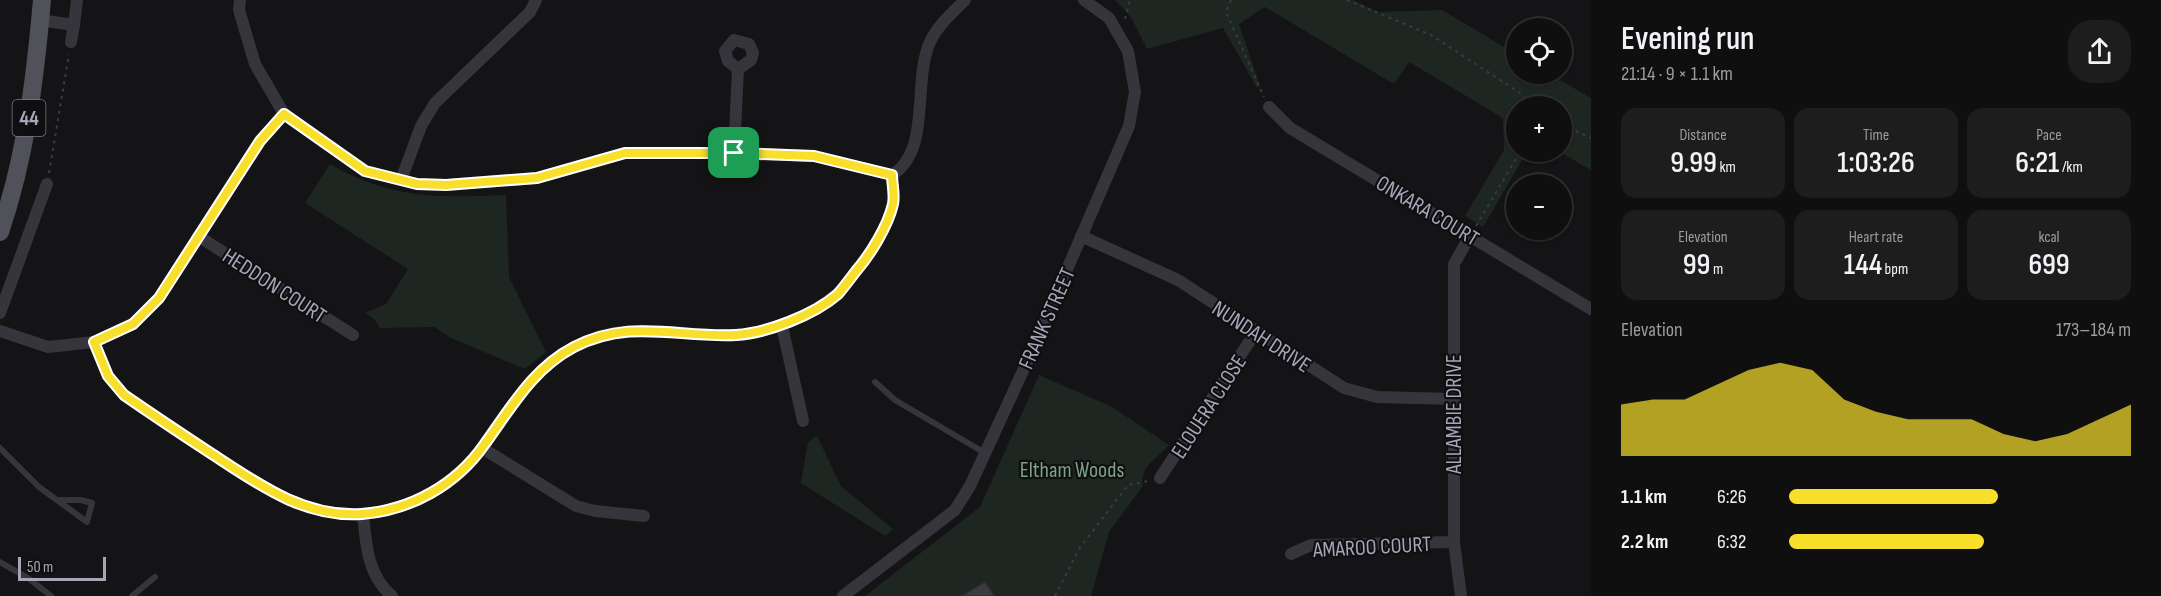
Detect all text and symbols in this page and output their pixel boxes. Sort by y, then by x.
map controls [1506,18,1572,240]
button: locate [1506,18,1572,84]
text: Evening run [1621,19,1755,59]
button: share [2068,20,2131,83]
text: 21:14 · 9 × 1.1 km [1621,62,1733,86]
button: + [1506,96,1572,162]
road number: 44 [12,100,46,136]
text: Distance [1679,126,1727,145]
text: Time [1863,126,1889,145]
text: Pace [2036,126,2062,145]
pin [708,127,759,178]
icon: arrive [717,136,750,169]
text: 9.99 [1670,145,1717,181]
text: 1:03:26 [1837,145,1915,181]
text: 6:21 [2015,145,2059,181]
text: km [1717,158,1736,177]
text: /km [2059,158,2083,177]
street label: ONKARA COURT [1371,170,1484,253]
button: − [1506,174,1572,240]
text: Elevation [1678,228,1728,247]
text: Heart rate [1849,228,1903,247]
text: kcal [2038,228,2060,247]
street label: HEDDON COURT [217,243,331,330]
text: 99 [1683,247,1710,283]
text: 144 [1844,247,1882,283]
text: 699 [2028,247,2070,283]
text: m [1710,260,1723,279]
text: bpm [1882,260,1908,279]
street label: FRANK STREET [1013,264,1082,374]
street label: NUNDAH DRIVE [1207,295,1316,379]
text: Elevation [1621,318,1683,342]
text: 173–184 m [2056,318,2131,342]
street label: ELOUERA CLOSE [1166,350,1253,464]
street label: ALLAMBIE DRIVE [1441,354,1468,475]
park label: Eltham Woods [1020,457,1124,484]
text: 1.1 km [1621,485,1667,509]
text: 6:26 [1717,485,1747,509]
text: 2.2 km [1621,530,1668,554]
text: 6:32 [1717,530,1746,554]
street label: AMAROO COURT [1311,531,1432,564]
scale bar [18,554,106,582]
text: 50 m [27,558,53,577]

